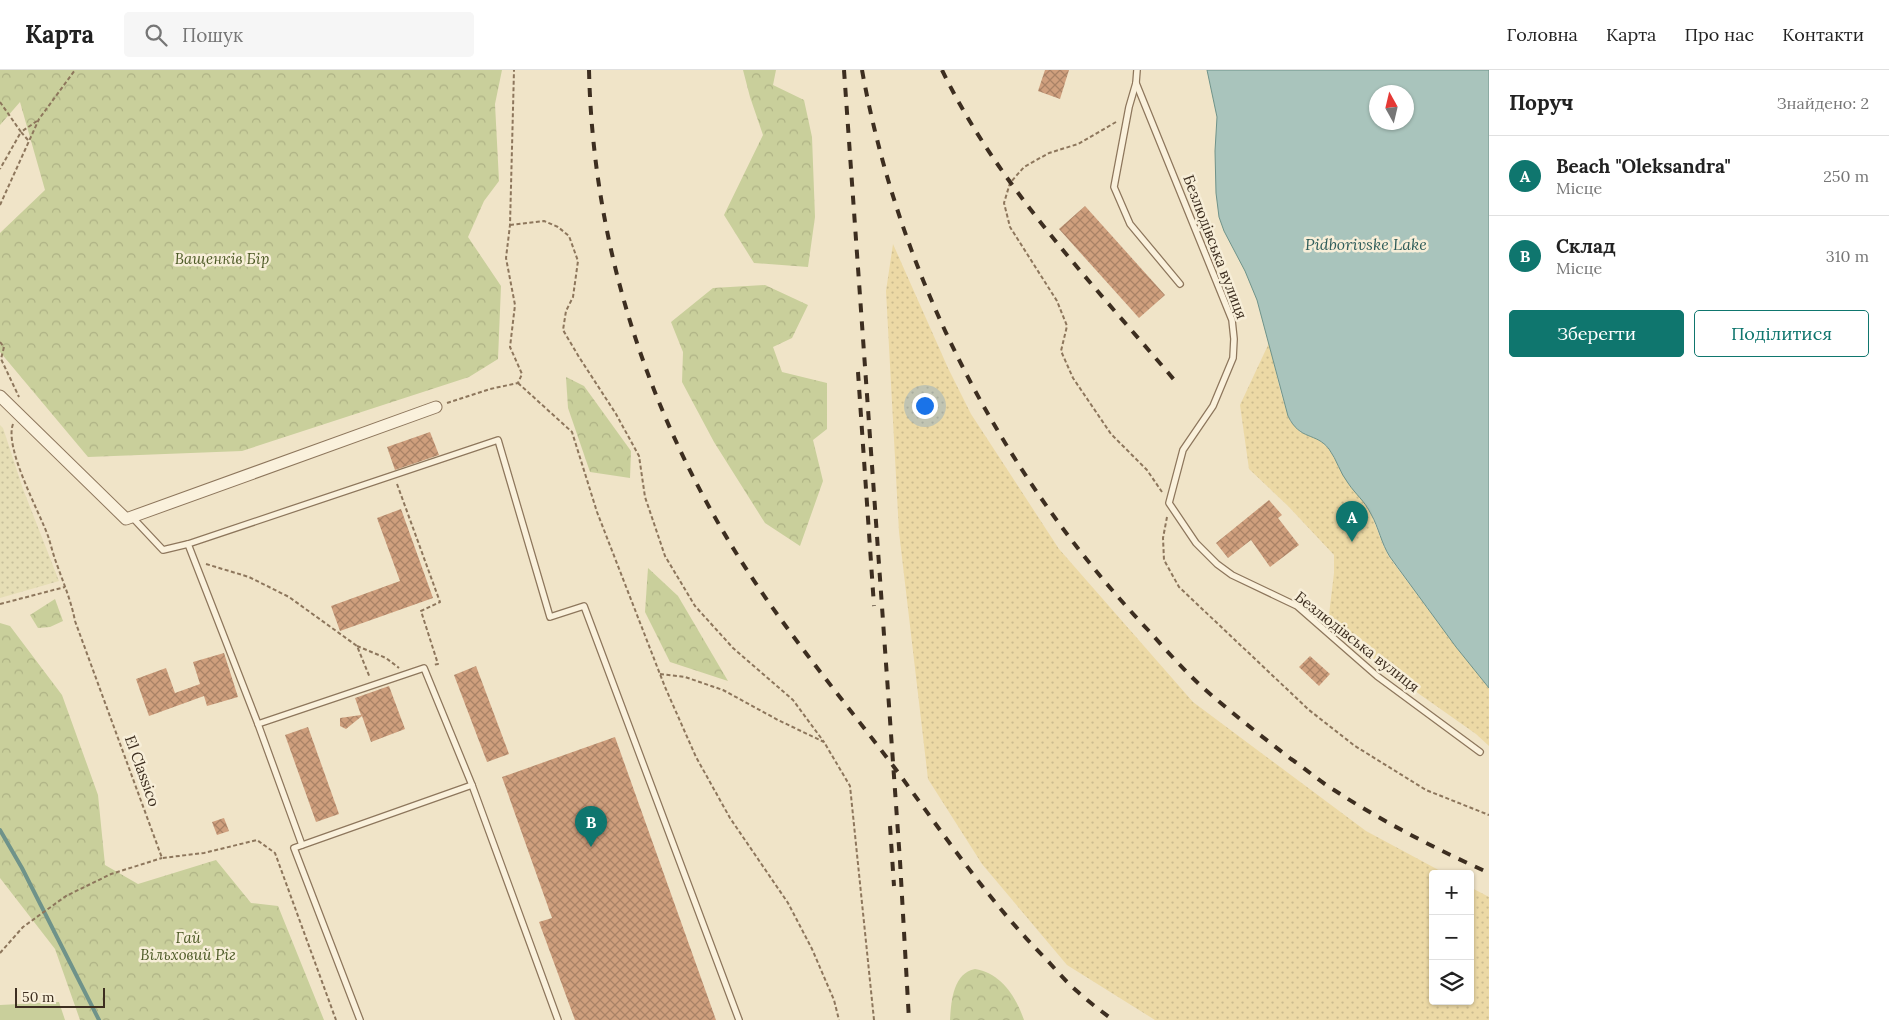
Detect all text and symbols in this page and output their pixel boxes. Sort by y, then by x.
search box [124,12,474,57]
text: Карта [25,19,94,50]
icon: search [142,21,170,49]
text: Пошук [182,23,243,47]
text: Головна [1506,23,1578,46]
text: Карта [1606,23,1656,46]
text: Про нас [1684,23,1754,46]
text: Контакти [1782,23,1864,46]
north arrow [1369,85,1414,130]
text: Поруч [1509,89,1574,116]
text: Знайдено: 2 [1777,93,1869,113]
text: Beach "Oleksandra" [1556,154,1731,178]
text: A [1520,166,1530,186]
text: 250 m [1823,166,1869,186]
street label: Безлюдівська вулиця [1179,172,1252,322]
text: Місце [1556,178,1602,198]
water label: Pidborivske Lake [1305,234,1427,254]
text: Склад [1556,234,1616,258]
text: B [1520,246,1530,266]
text: 310 m [1826,246,1869,266]
park label: Ващенків Бір [175,249,269,268]
text: Місце [1556,258,1602,278]
button: Зберегти [1509,310,1684,357]
button: Поділитися [1694,310,1869,357]
your location [912,393,938,419]
pin: A [1336,501,1368,542]
street label: Безлюдівська вулиця [1291,587,1423,696]
street label: El Classico [121,733,164,809]
pin: B [575,806,607,847]
map controls [1429,870,1474,1005]
button: + [1429,870,1474,915]
button: − [1429,915,1474,960]
park label: Гай Вільховий Ріг [140,928,236,964]
button: layers [1429,960,1474,1005]
scale bar [15,985,105,1008]
text: 50 m [22,988,55,1006]

